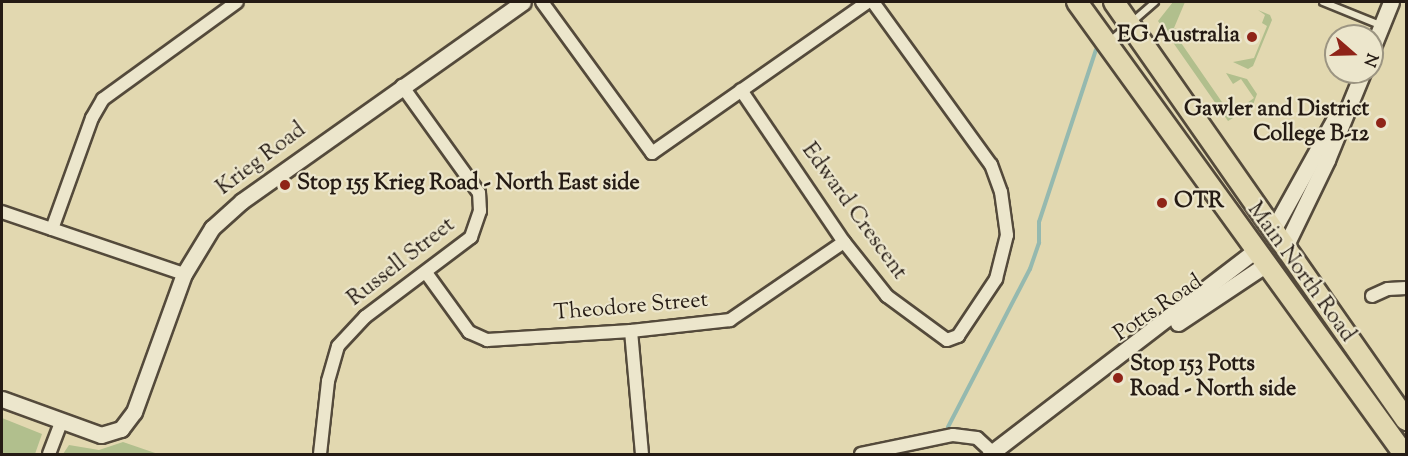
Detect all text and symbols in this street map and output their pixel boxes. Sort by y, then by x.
place label: EG Australia [1117,24,1240,50]
north arrow [1324,24,1384,84]
marker: EG Australia [1245,30,1259,44]
text: N [1357,50,1382,70]
place label: Gawler and District College B-12 [1184,97,1369,148]
marker: Gawler and District College B-12 [1374,116,1388,130]
street label: Krieg Road [212,118,312,202]
street label: Edward Crescent [795,139,911,285]
place label: Stop 155 Krieg Road - North East side [297,172,640,198]
marker: Stop 155 Krieg Road - North East side [278,178,292,192]
place label: OTR [1174,190,1224,216]
marker: OTR [1155,196,1169,210]
street label: Main North Road [1240,198,1360,348]
street label: Russell Street [343,213,461,313]
street label: Potts Road [1110,270,1208,348]
street label: Theodore Street [553,288,709,328]
place label: Stop 153 Potts Road - North side [1130,352,1296,404]
marker: Stop 153 Potts Road - North side [1111,371,1125,385]

